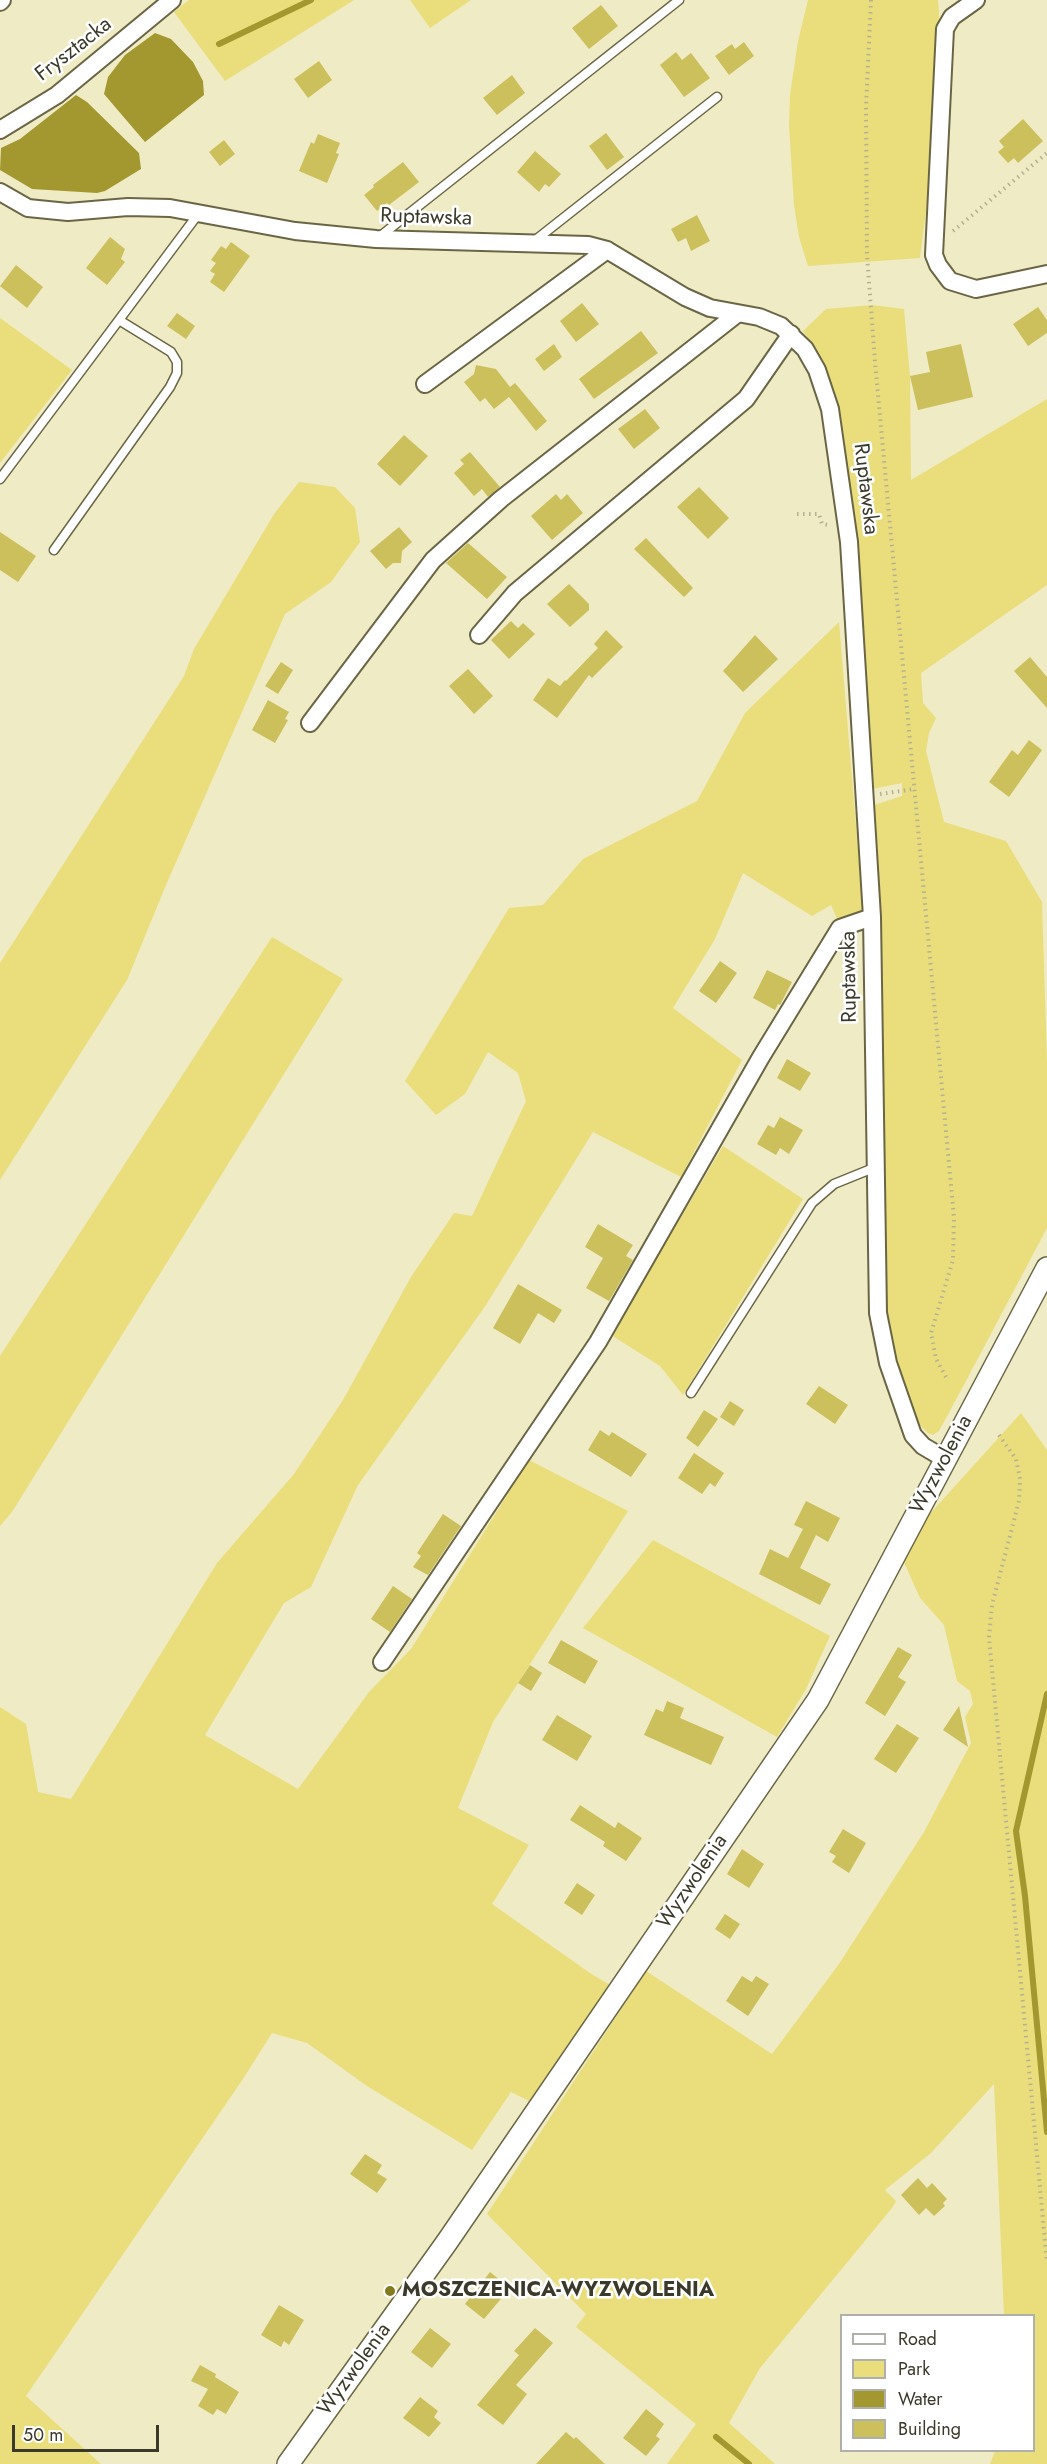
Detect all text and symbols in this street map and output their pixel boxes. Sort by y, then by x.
street label: Frysztacka [31,12,117,88]
street label: Ruptawska [380,204,472,232]
street label: Ruptawska [847,442,883,536]
street label: Ruptawska [837,931,863,1023]
street label: Wyzwolenia [905,1411,979,1519]
street label: Wyzwolenia [652,1830,734,1934]
place label: MOSZCZENICA-WYZWOLENIA [402,2278,714,2304]
marker: MOSZCZENICA-WYZWOLENIA [383,2284,397,2298]
legend [840,2314,1035,2452]
street label: Wyzwolenia [313,2319,397,2421]
text: Road [898,2326,937,2352]
text: Park [898,2356,930,2382]
text: Water [898,2386,942,2412]
scale bar [15,2413,162,2451]
text: Building [898,2416,961,2442]
text: 50 m [23,2422,63,2448]

